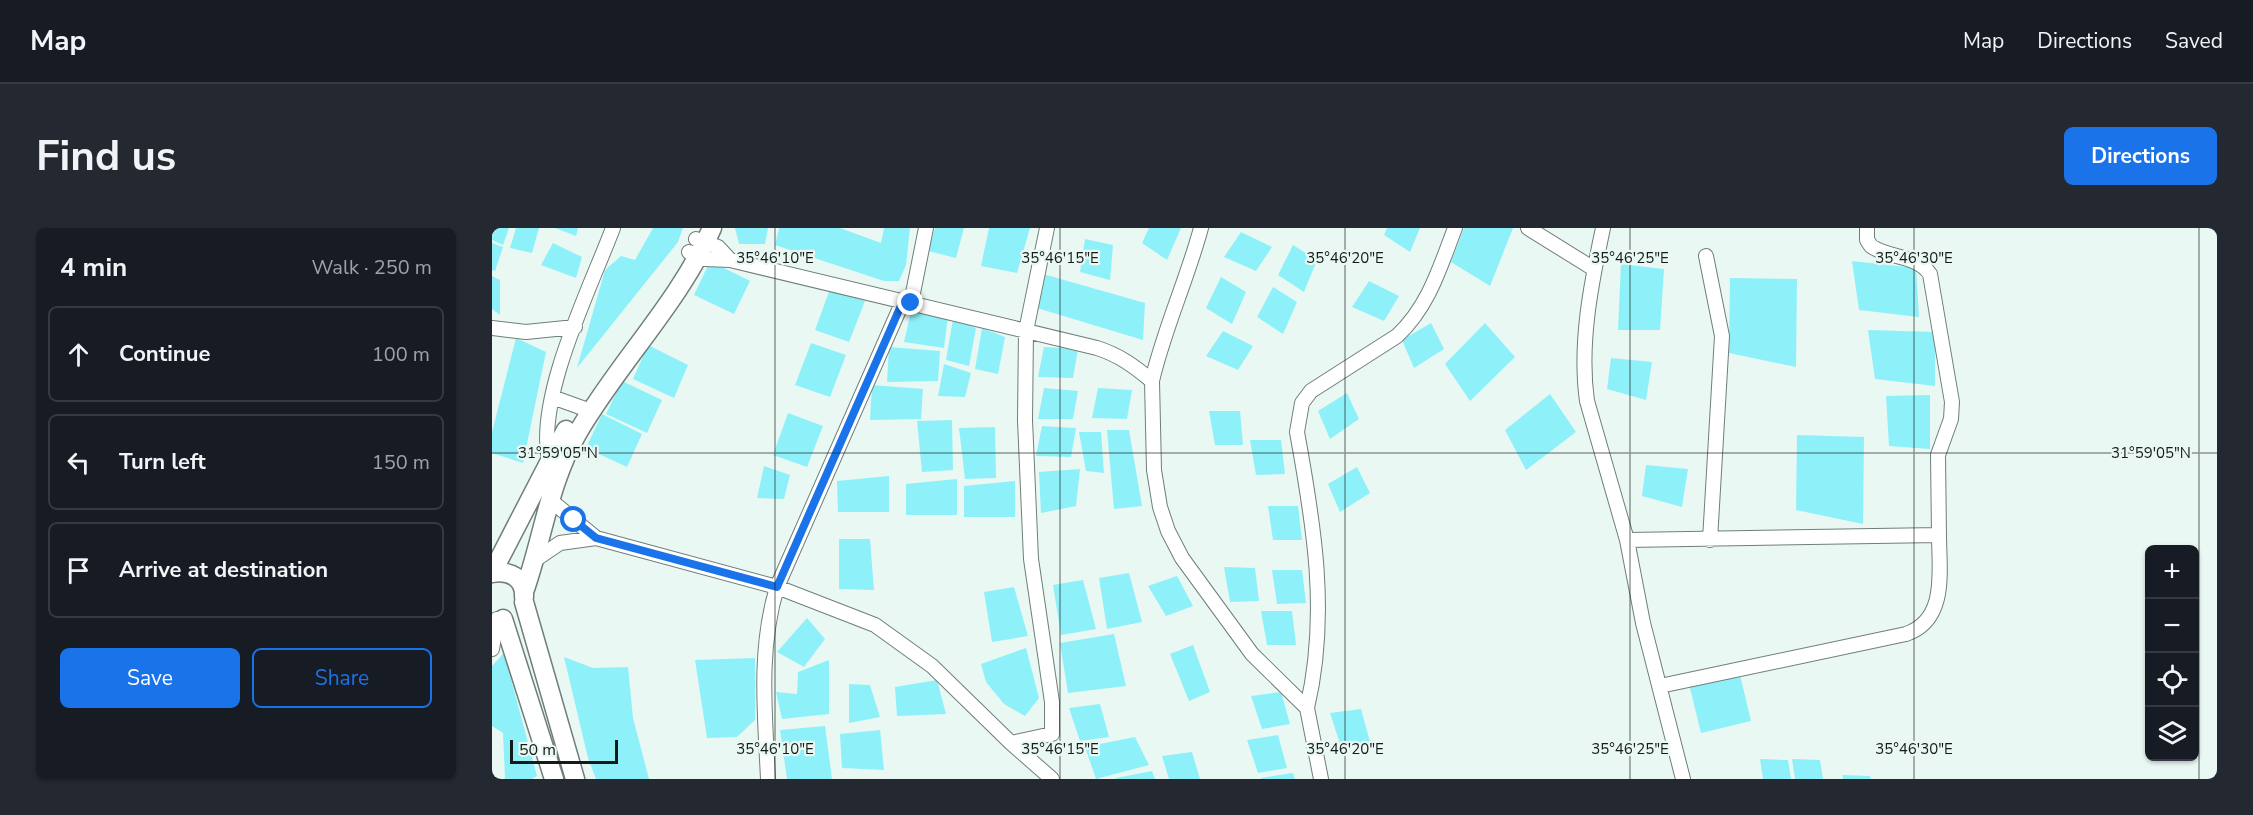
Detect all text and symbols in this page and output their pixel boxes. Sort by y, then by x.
text: Map [30,22,86,60]
text: Map [1963,27,2004,55]
text: Directions [2037,27,2132,55]
text: Saved [2165,27,2223,55]
button: Directions [2064,127,2217,185]
text: Find us [36,128,176,185]
text: 35°46'10"E [736,248,814,268]
text: 35°46'15"E [1021,248,1099,268]
text: 35°46'20"E [1306,248,1384,268]
text: 35°46'25"E [1591,248,1669,268]
text: 35°46'30"E [1875,248,1953,268]
text: 4 min [60,250,127,285]
text: Walk · 250 m [312,254,432,281]
route end [897,289,923,315]
icon: ahead [62,338,95,371]
text: Continue [119,339,210,369]
text: 100 m [372,341,430,368]
text: 31°59'05"N [518,443,598,463]
text: 31°59'05"N [2111,443,2191,463]
icon: left [62,446,95,479]
text: Turn left [119,447,206,477]
text: 150 m [372,449,430,476]
route start [560,506,586,532]
map controls [2145,545,2199,761]
button: + [2145,545,2199,599]
icon: arrive [62,554,95,587]
text: Arrive at destination [119,555,328,585]
button: − [2145,599,2199,653]
button: Save [60,648,240,708]
button: Share [252,648,432,708]
button: locate [2145,653,2199,707]
button: layers [2145,707,2199,761]
scale bar [510,737,618,764]
text: 50 m [519,739,556,761]
text: 35°46'10"E [736,739,814,759]
text: 35°46'15"E [1021,739,1099,759]
text: 35°46'20"E [1306,739,1384,759]
text: 35°46'25"E [1591,739,1669,759]
text: 35°46'30"E [1875,739,1953,759]

